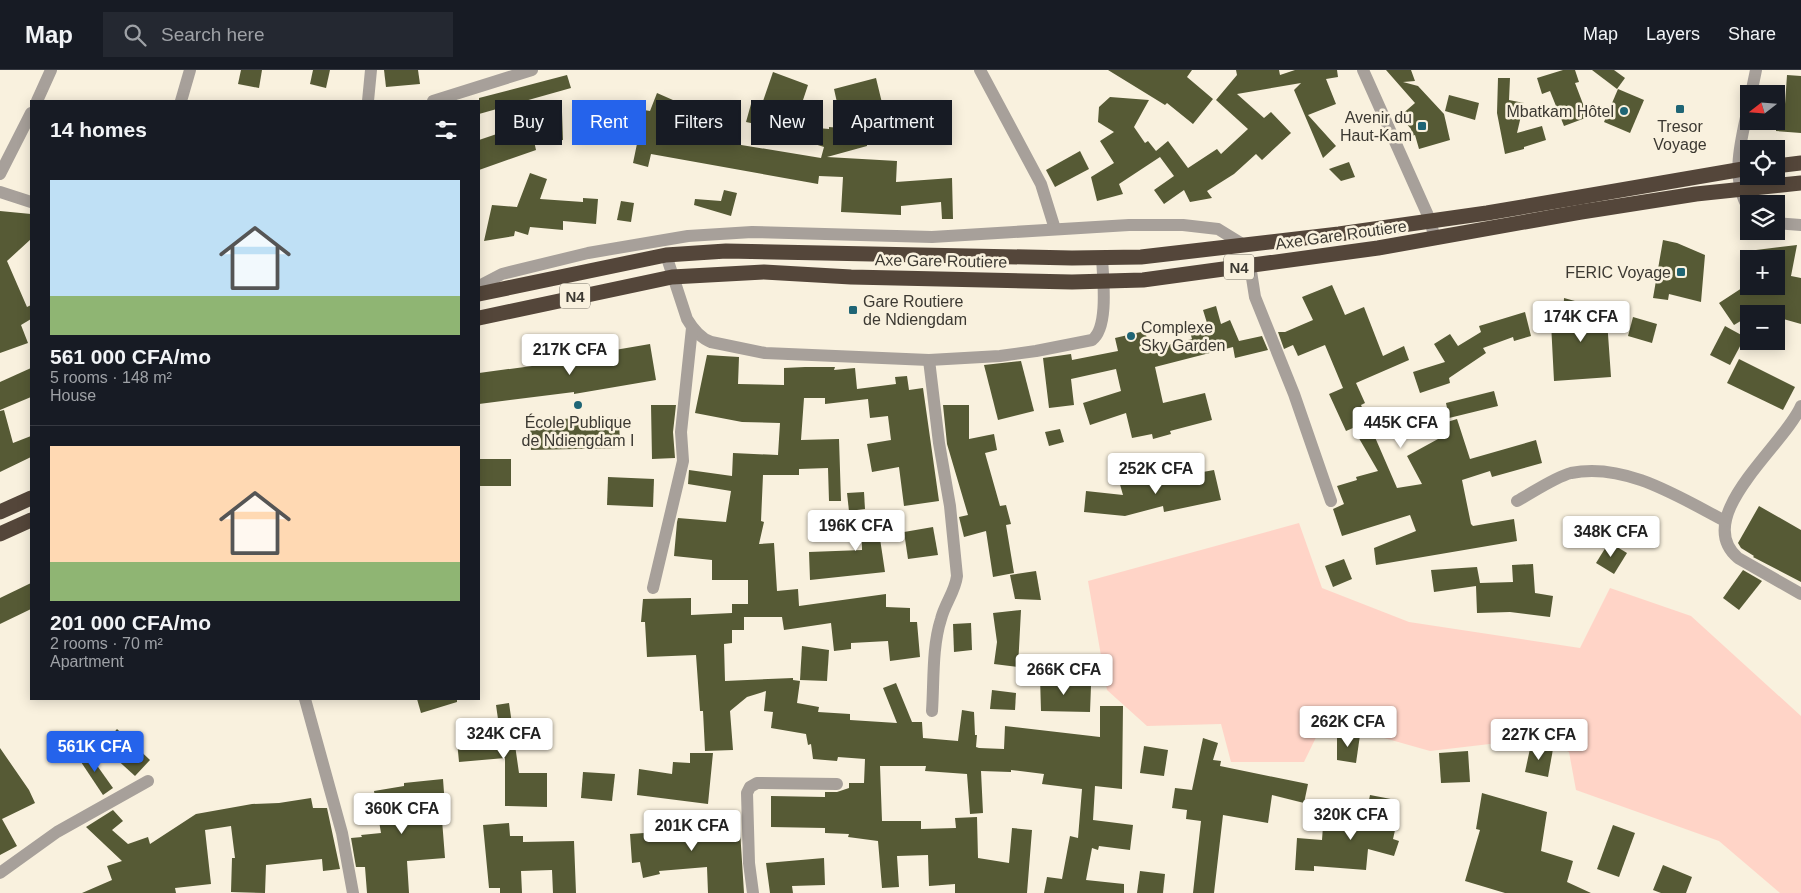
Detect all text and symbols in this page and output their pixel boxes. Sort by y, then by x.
search box [103,12,453,57]
text: Map [25,21,73,48]
icon: search [121,21,149,49]
text: Search here [161,24,265,45]
text: Map [1583,24,1618,44]
text: Layers [1646,24,1700,44]
text: Share [1728,24,1776,44]
north arrow [1740,85,1785,130]
map controls [1740,85,1785,350]
chip: Buy [495,100,562,145]
chip: Rent [572,100,646,145]
chip: Filters [656,100,741,145]
chip: New [751,100,823,145]
chip: Apartment [833,100,952,145]
place label: Mbatkam Hôtel [1506,103,1614,120]
marker: Tresor Voyage [1674,103,1686,115]
marker: Mbatkam Hôtel [1618,105,1630,117]
place label: Avenir du Haut-Kam [1340,109,1412,144]
icon: filters [432,116,460,144]
text: 14 homes [50,118,147,141]
place label: Tresor Voyage [1653,118,1707,153]
marker: Avenir du Haut-Kam [1416,120,1428,132]
button: locate [1740,140,1785,185]
button: layers [1740,195,1785,240]
icon: home [210,213,300,303]
street label: Axe Gare Routiere [1274,217,1408,253]
button: + [1740,250,1785,295]
street label: Axe Gare Routiere [875,251,1007,271]
road number: N4 [1224,254,1254,280]
place label: FERIC Voyage [1565,264,1671,281]
marker: FERIC Voyage [1675,266,1687,278]
road number: N4 [560,284,590,308]
place label: Gare Routiere de Ndiengdam [863,293,967,328]
pin: 174K CFA [1529,300,1633,343]
marker: Gare Routiere de Ndiengdam [847,304,859,316]
button: − [1740,305,1785,350]
text: 174K CFA [1544,308,1618,325]
place label: Complexe Sky Garden [1141,319,1225,354]
marker: Complexe Sky Garden [1125,330,1137,342]
pin: 217K CFA [518,334,622,376]
text: 217K CFA [533,341,607,358]
text: 561 000 CFA/mo [50,345,211,368]
text: 5 rooms · 148 m² [50,369,172,386]
text: House [50,387,96,404]
marker: École Publique de Ndiengdam I [572,399,584,411]
pin: 445K CFA [1349,406,1453,449]
place label: École Publique de Ndiengdam I [522,413,634,449]
text: 445K CFA [1364,414,1438,431]
pin: 252K CFA [1104,452,1208,495]
text: 252K CFA [1119,460,1193,477]
icon: home [210,478,300,568]
pin: 196K CFA [804,510,908,552]
pin: 348K CFA [1559,516,1663,558]
text: 196K CFA [819,517,893,534]
text: 348K CFA [1574,523,1648,540]
text: 201 000 CFA/mo [50,611,211,634]
text: 2 rooms · 70 m² [50,635,163,652]
text: Apartment [50,653,124,670]
pin: 266K CFA [1012,654,1116,696]
text: 266K CFA [1027,661,1101,678]
pin: 262K CFA [1296,706,1400,748]
text: 262K CFA [1311,713,1385,730]
pin: 324K CFA [452,718,556,760]
pin: 227K CFA [1487,718,1591,761]
text: 324K CFA [467,725,541,742]
text: 227K CFA [1502,726,1576,743]
pin: 561K CFA [43,730,147,773]
text: 561K CFA [58,738,132,755]
pin: 360K CFA [350,792,454,835]
pin: 320K CFA [1299,798,1403,841]
text: 360K CFA [365,800,439,817]
text: 320K CFA [1314,806,1388,823]
pin: 201K CFA [640,810,744,852]
text: 201K CFA [655,817,729,834]

